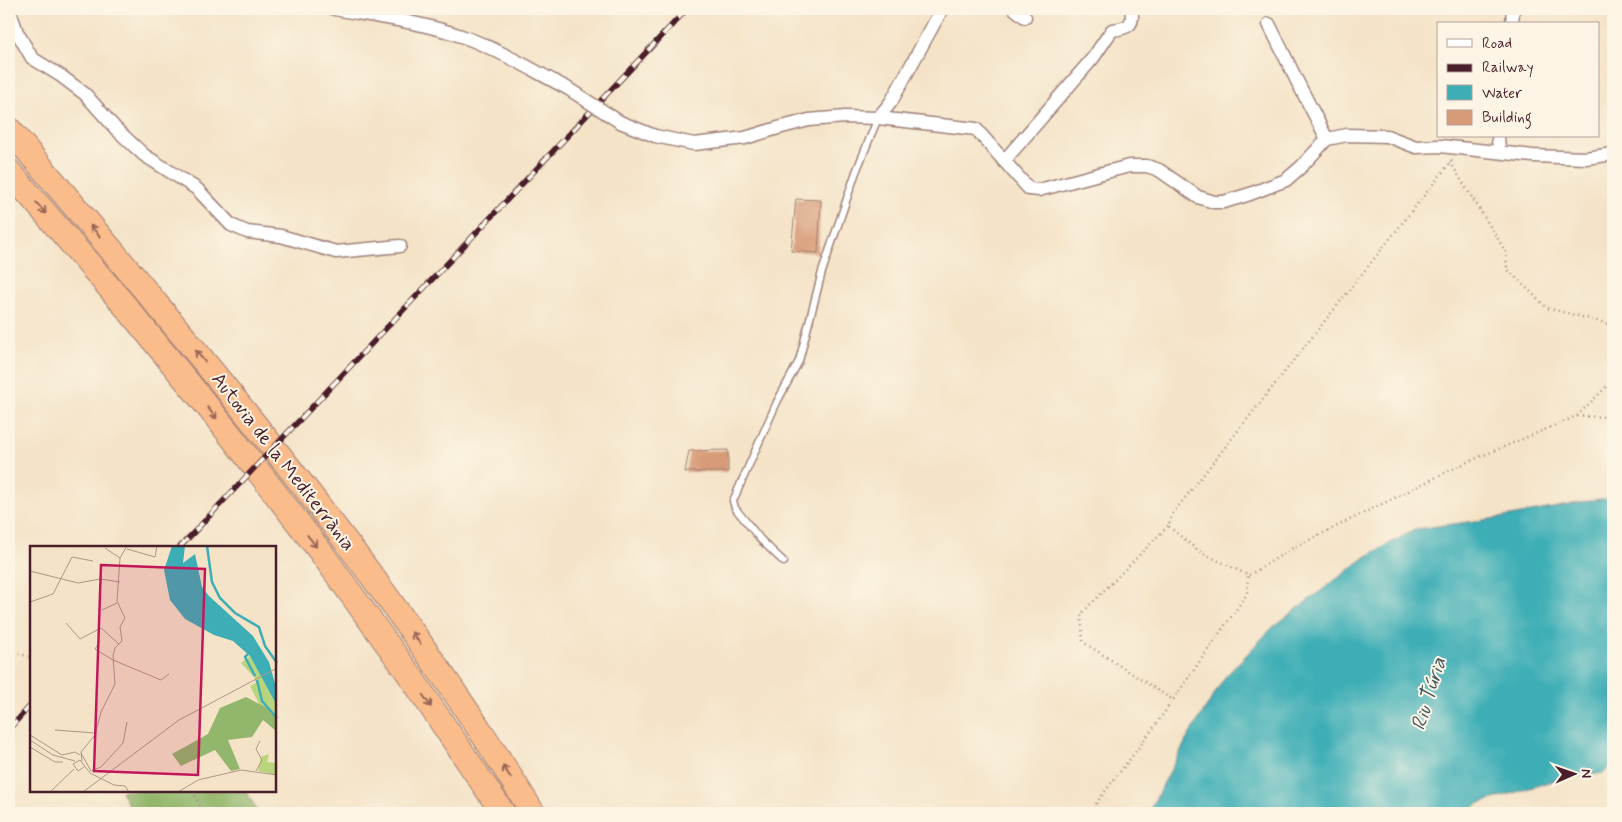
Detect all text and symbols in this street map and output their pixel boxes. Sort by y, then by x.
legend [1437,22,1600,138]
text: Road [1482,34,1512,54]
text: Railway [1482,58,1534,78]
text: Water [1482,84,1522,104]
text: Building [1482,108,1532,129]
one-way arrow [35,201,46,214]
one-way arrow [90,225,101,238]
one-way arrow [194,350,205,363]
street label: Autovia de la Mediterrània [205,367,361,557]
one-way arrow [207,406,218,419]
one-way arrow [307,534,317,548]
inset map [30,546,276,792]
one-way arrow [410,632,421,645]
water label: Riu Túria [1405,654,1453,734]
one-way arrow [422,694,432,708]
north arrow [1550,750,1600,800]
one-way arrow [502,765,512,779]
text: N [1577,769,1595,779]

